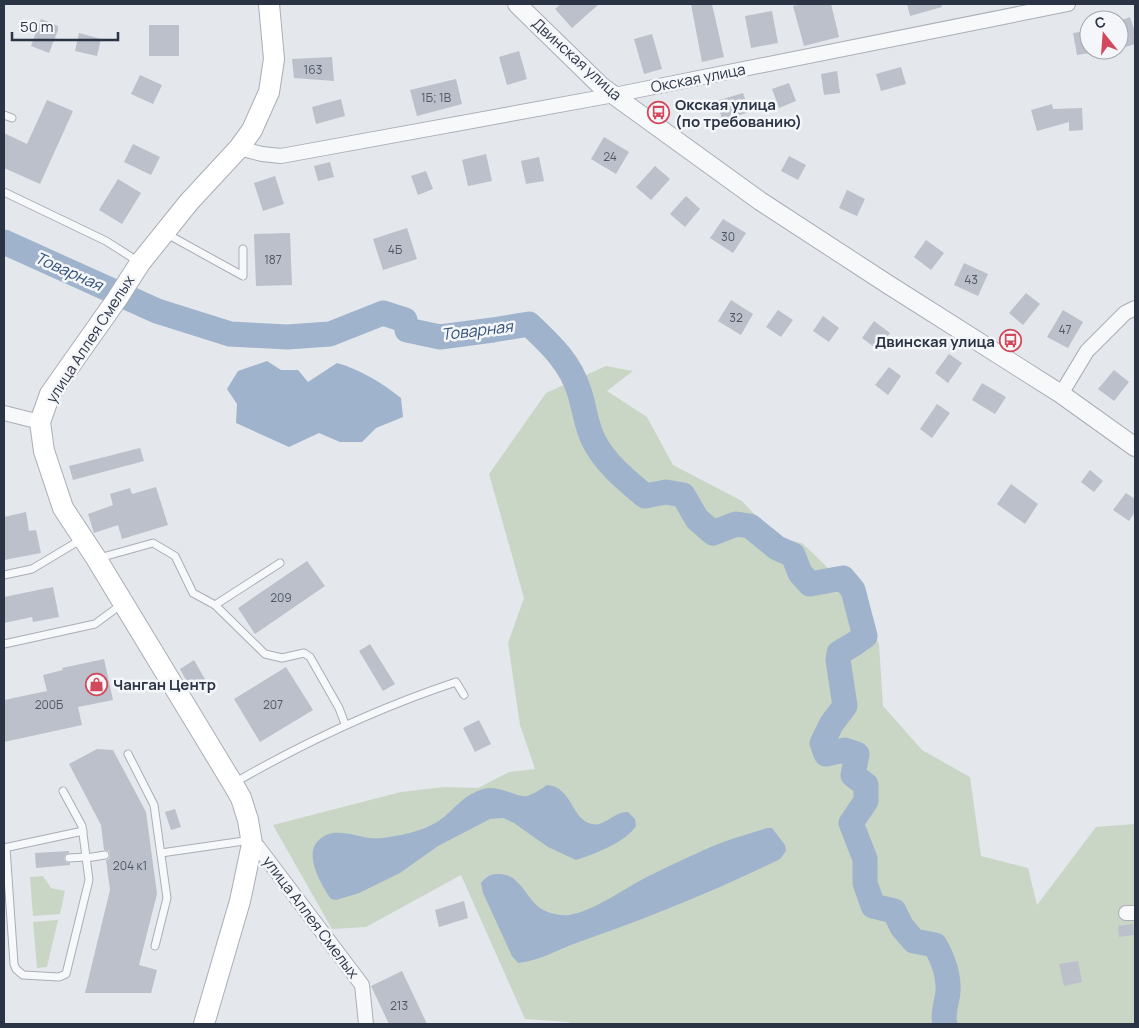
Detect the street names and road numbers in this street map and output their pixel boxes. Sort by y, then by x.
street label: Двинская улица [528,13,626,105]
street label: Окская улица [649,59,747,97]
street label: улица Аллея Смелых [41,271,139,407]
street label: улица Аллея Смелых [258,851,364,983]

